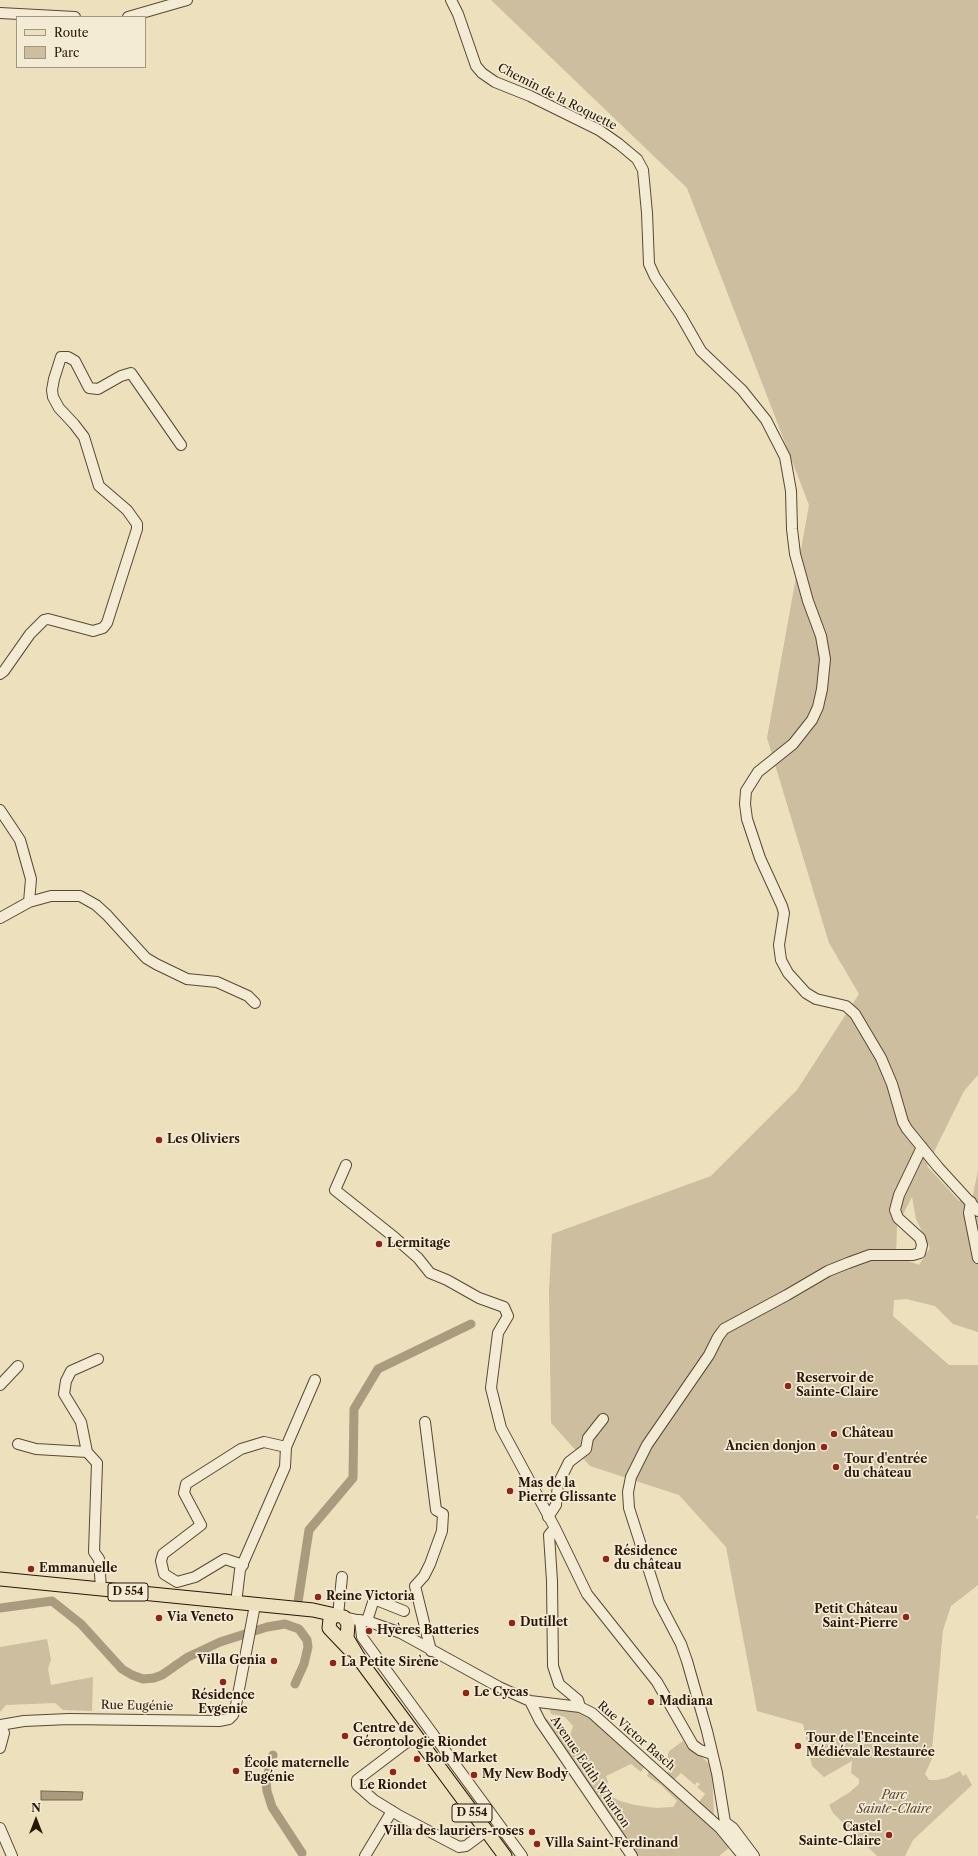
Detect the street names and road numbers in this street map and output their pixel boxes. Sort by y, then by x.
street label: Chemin de la Roquette [495,61,619,133]
road number: D 554 [108,1583,148,1601]
street label: Rue Eugénie [101,1698,173,1714]
street label: Rue Victor Basch [594,1698,678,1774]
street label: Avenue Edith Wharton [547,1713,633,1831]
road number: D 554 [452,1804,492,1822]

